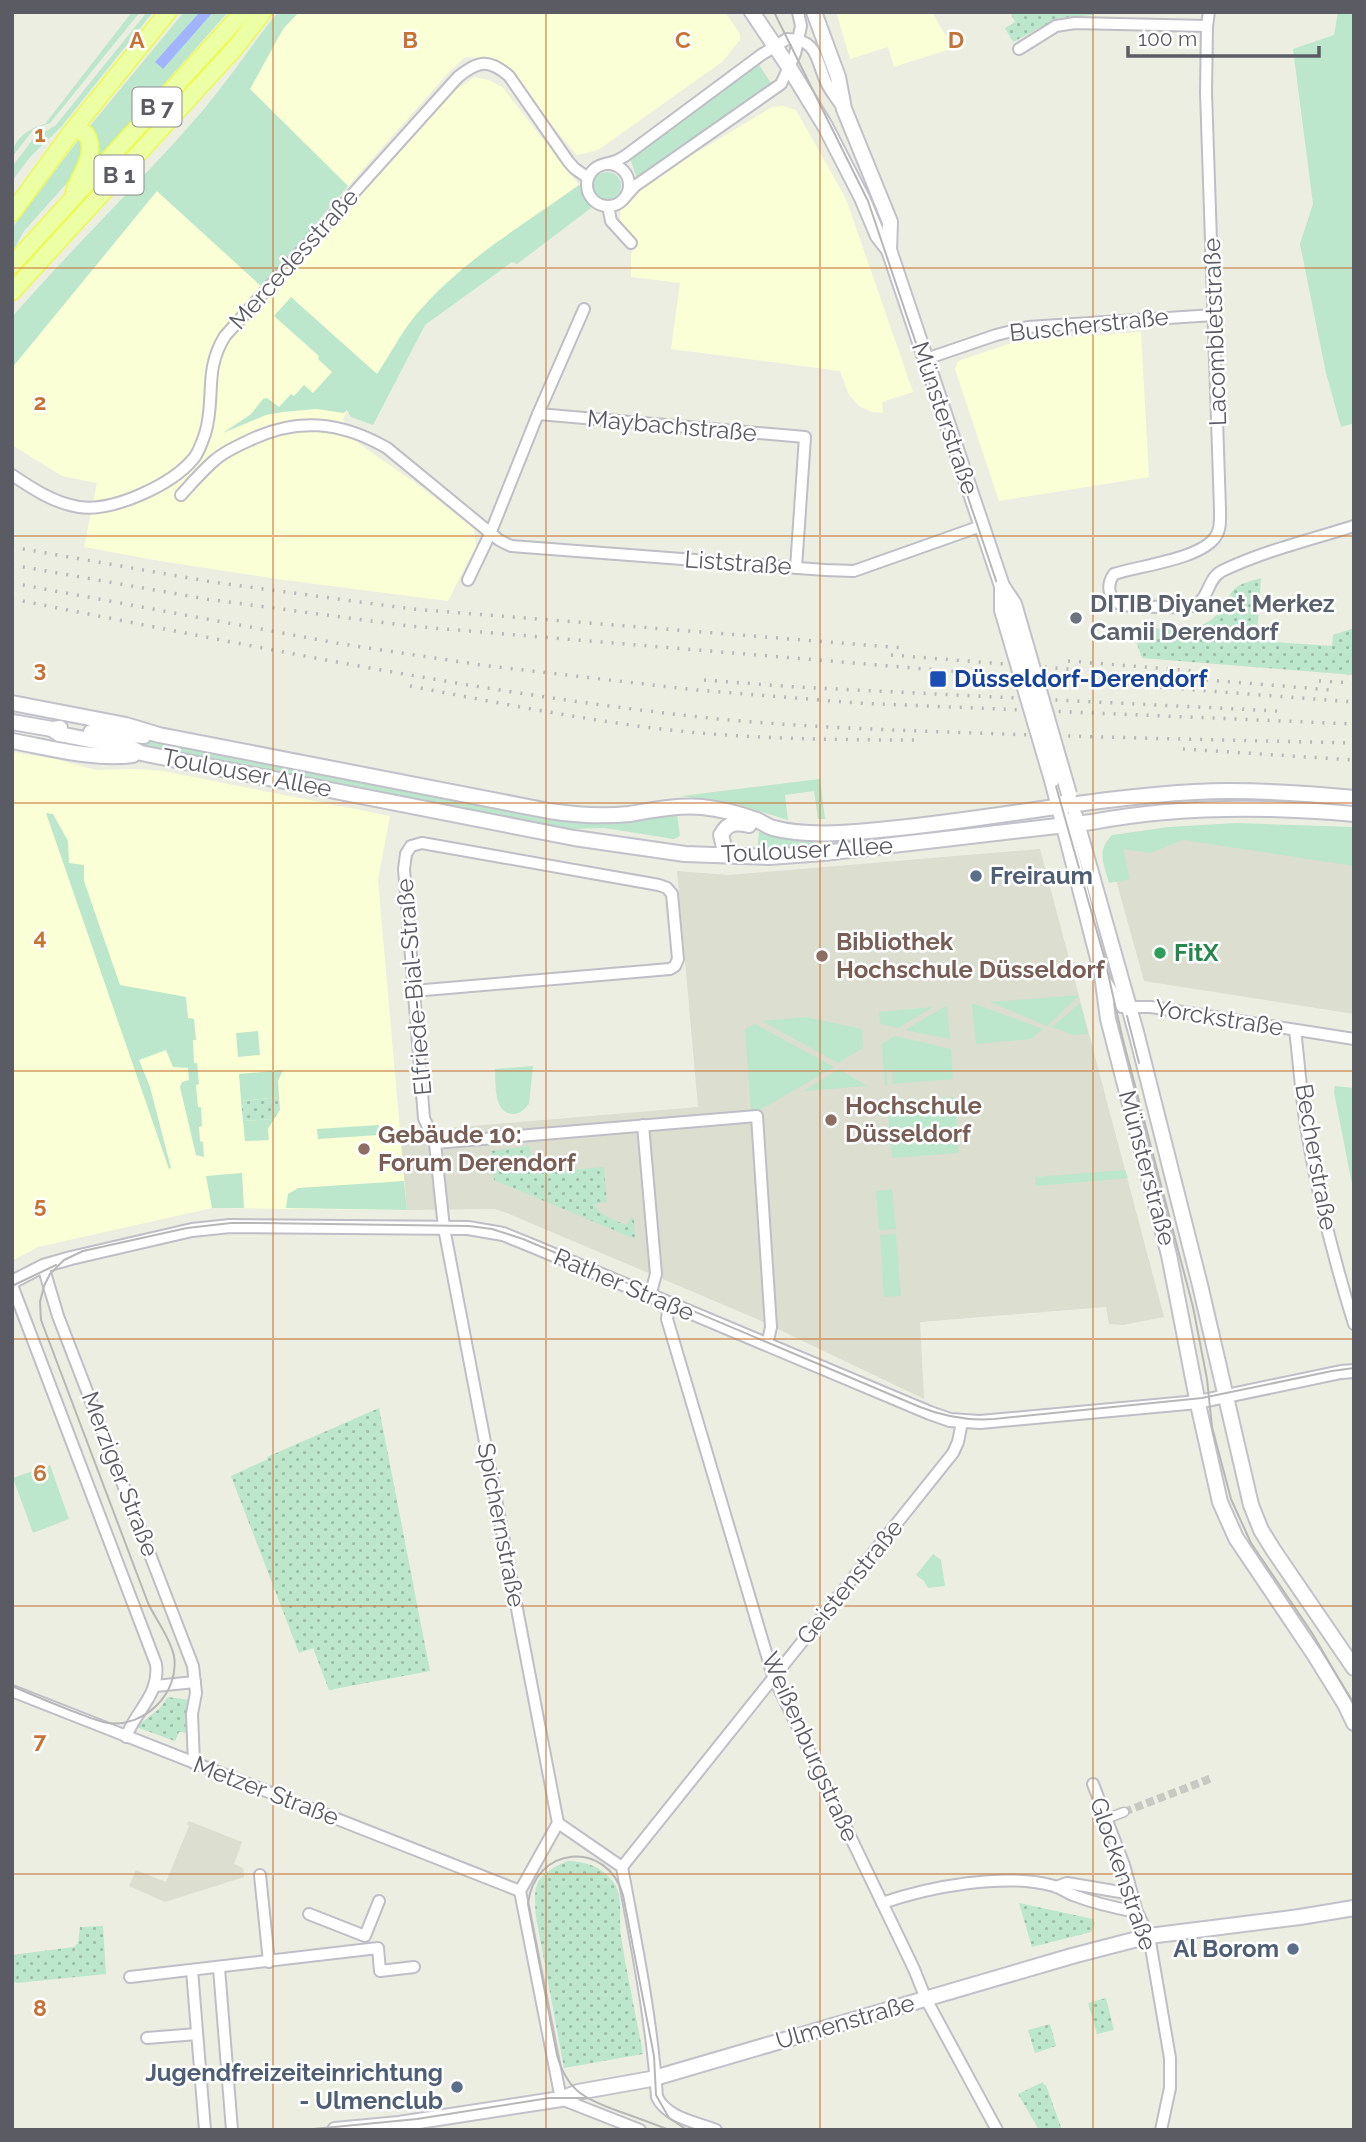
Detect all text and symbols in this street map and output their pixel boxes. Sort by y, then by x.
scale bar [1128,14,1319,58]
text: A [129,26,145,53]
text: B [402,26,418,53]
text: C [675,26,691,53]
text: D [948,26,964,53]
text: 100 m [1138,26,1197,51]
road number: B 7 [132,88,182,127]
text: 1 [34,120,46,147]
road number: B 1 [94,156,144,194]
street label: Mercedesstraße [223,182,364,335]
street label: Lacombletstraße [1197,237,1232,427]
street label: Buscherstraße [1008,302,1170,347]
street label: Münsterstraße [906,338,985,498]
text: 2 [34,388,46,415]
street label: Maybachstraße [586,404,758,447]
street label: Liststraße [684,544,793,581]
place label: DITIB Diyanet Merkez Camii Derendorf [1090,589,1335,646]
marker: DITIB Diyanet Merkez Camii Derendorf [1068,610,1084,626]
text: 3 [34,655,46,682]
place label: Düsseldorf-Derendorf [954,664,1209,693]
marker: Düsseldorf-Derendorf [928,669,948,689]
street label: Toulouser Allee [160,742,334,803]
street label: Toulouser Allee [720,831,894,868]
place label: Freiraum [990,861,1093,890]
marker: Freiraum [968,868,984,884]
street label: Elfriede-Bial-Straße [390,877,437,1097]
text: 4 [33,923,47,950]
place label: Bibliothek Hochschule Düsseldorf [836,927,1106,984]
place label: FitX [1174,938,1219,967]
marker: FitX [1152,945,1168,961]
marker: Bibliothek Hochschule Düsseldorf [814,948,830,964]
street label: Yorckstraße [1153,993,1286,1042]
street label: Becherstraße [1289,1081,1344,1232]
street label: Münsterstraße [1113,1087,1182,1249]
place label: Hochschule Düsseldorf [845,1091,982,1148]
marker: Hochschule Düsseldorf [823,1112,839,1128]
place label: Gebäude 10: Forum Derendorf [378,1120,577,1177]
marker: Gebäude 10: Forum Derendorf [356,1141,372,1157]
text: 5 [34,1191,47,1218]
street label: Rather Straße [550,1242,699,1327]
street label: Merziger Straße [76,1387,165,1560]
street label: Spichernstraße [471,1440,532,1609]
text: 6 [33,1459,47,1486]
street label: Geistenstraße [790,1513,909,1650]
street label: Weißenburgstraße [756,1647,865,1846]
text: 7 [34,1726,47,1753]
street label: Metzer Straße [189,1749,343,1832]
street label: Glockenstraße [1084,1794,1163,1954]
place label: Al Borom [1173,1934,1279,1963]
marker: Al Borom [1285,1941,1301,1957]
street label: Ulmenstraße [772,1988,918,2055]
text: 8 [33,1994,47,2021]
place label: Jugendfreizeiteinrichtung - Ulmenclub [145,2058,443,2115]
marker: Jugendfreizeiteinrichtung - Ulmenclub [449,2079,465,2095]

